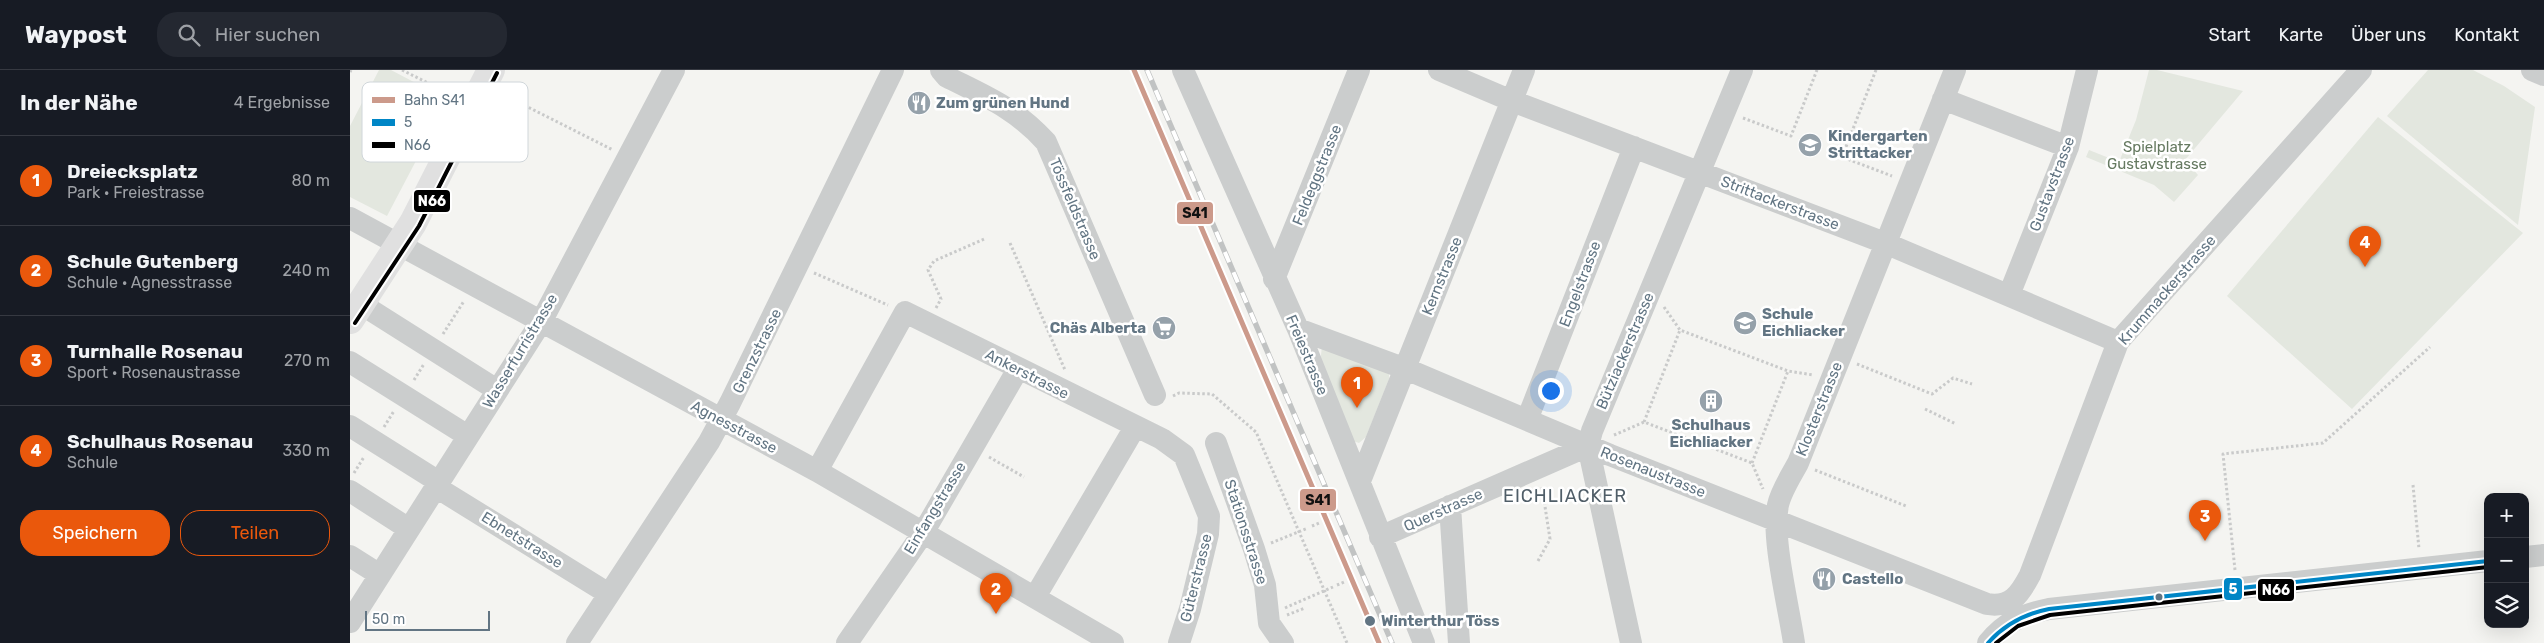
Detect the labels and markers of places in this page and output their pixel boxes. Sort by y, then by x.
restaurant icon: Zum grünen Hund [906,90,932,116]
place label: Zum grünen Hund [936,94,1069,112]
place label: Kindergarten Strittacker [1828,127,1928,162]
school or university icon: Kindergarten Strittacker [1797,132,1823,158]
pin: 4 [2349,226,2381,267]
place label: Schule Eichliacker [1762,305,1845,340]
school or university icon: Schule Eichliacker [1732,310,1758,336]
supermarket icon: Chäs Alberta [1151,315,1177,341]
place label: Chäs Alberta [1050,319,1146,337]
pin: 1 [1341,367,1373,408]
building icon: Schulhaus Eichliacker [1698,388,1724,414]
place label: Schulhaus Eichliacker [1670,416,1753,451]
pin: 3 [2189,500,2221,541]
restaurant icon: Castello [1811,566,1837,592]
place label: Castello [1842,570,1903,588]
pin: 2 [980,573,1012,614]
unlabelled marker [2154,592,2164,602]
place label: Winterthur Töss [1381,612,1500,630]
marker: Winterthur Töss [1363,614,1377,628]

